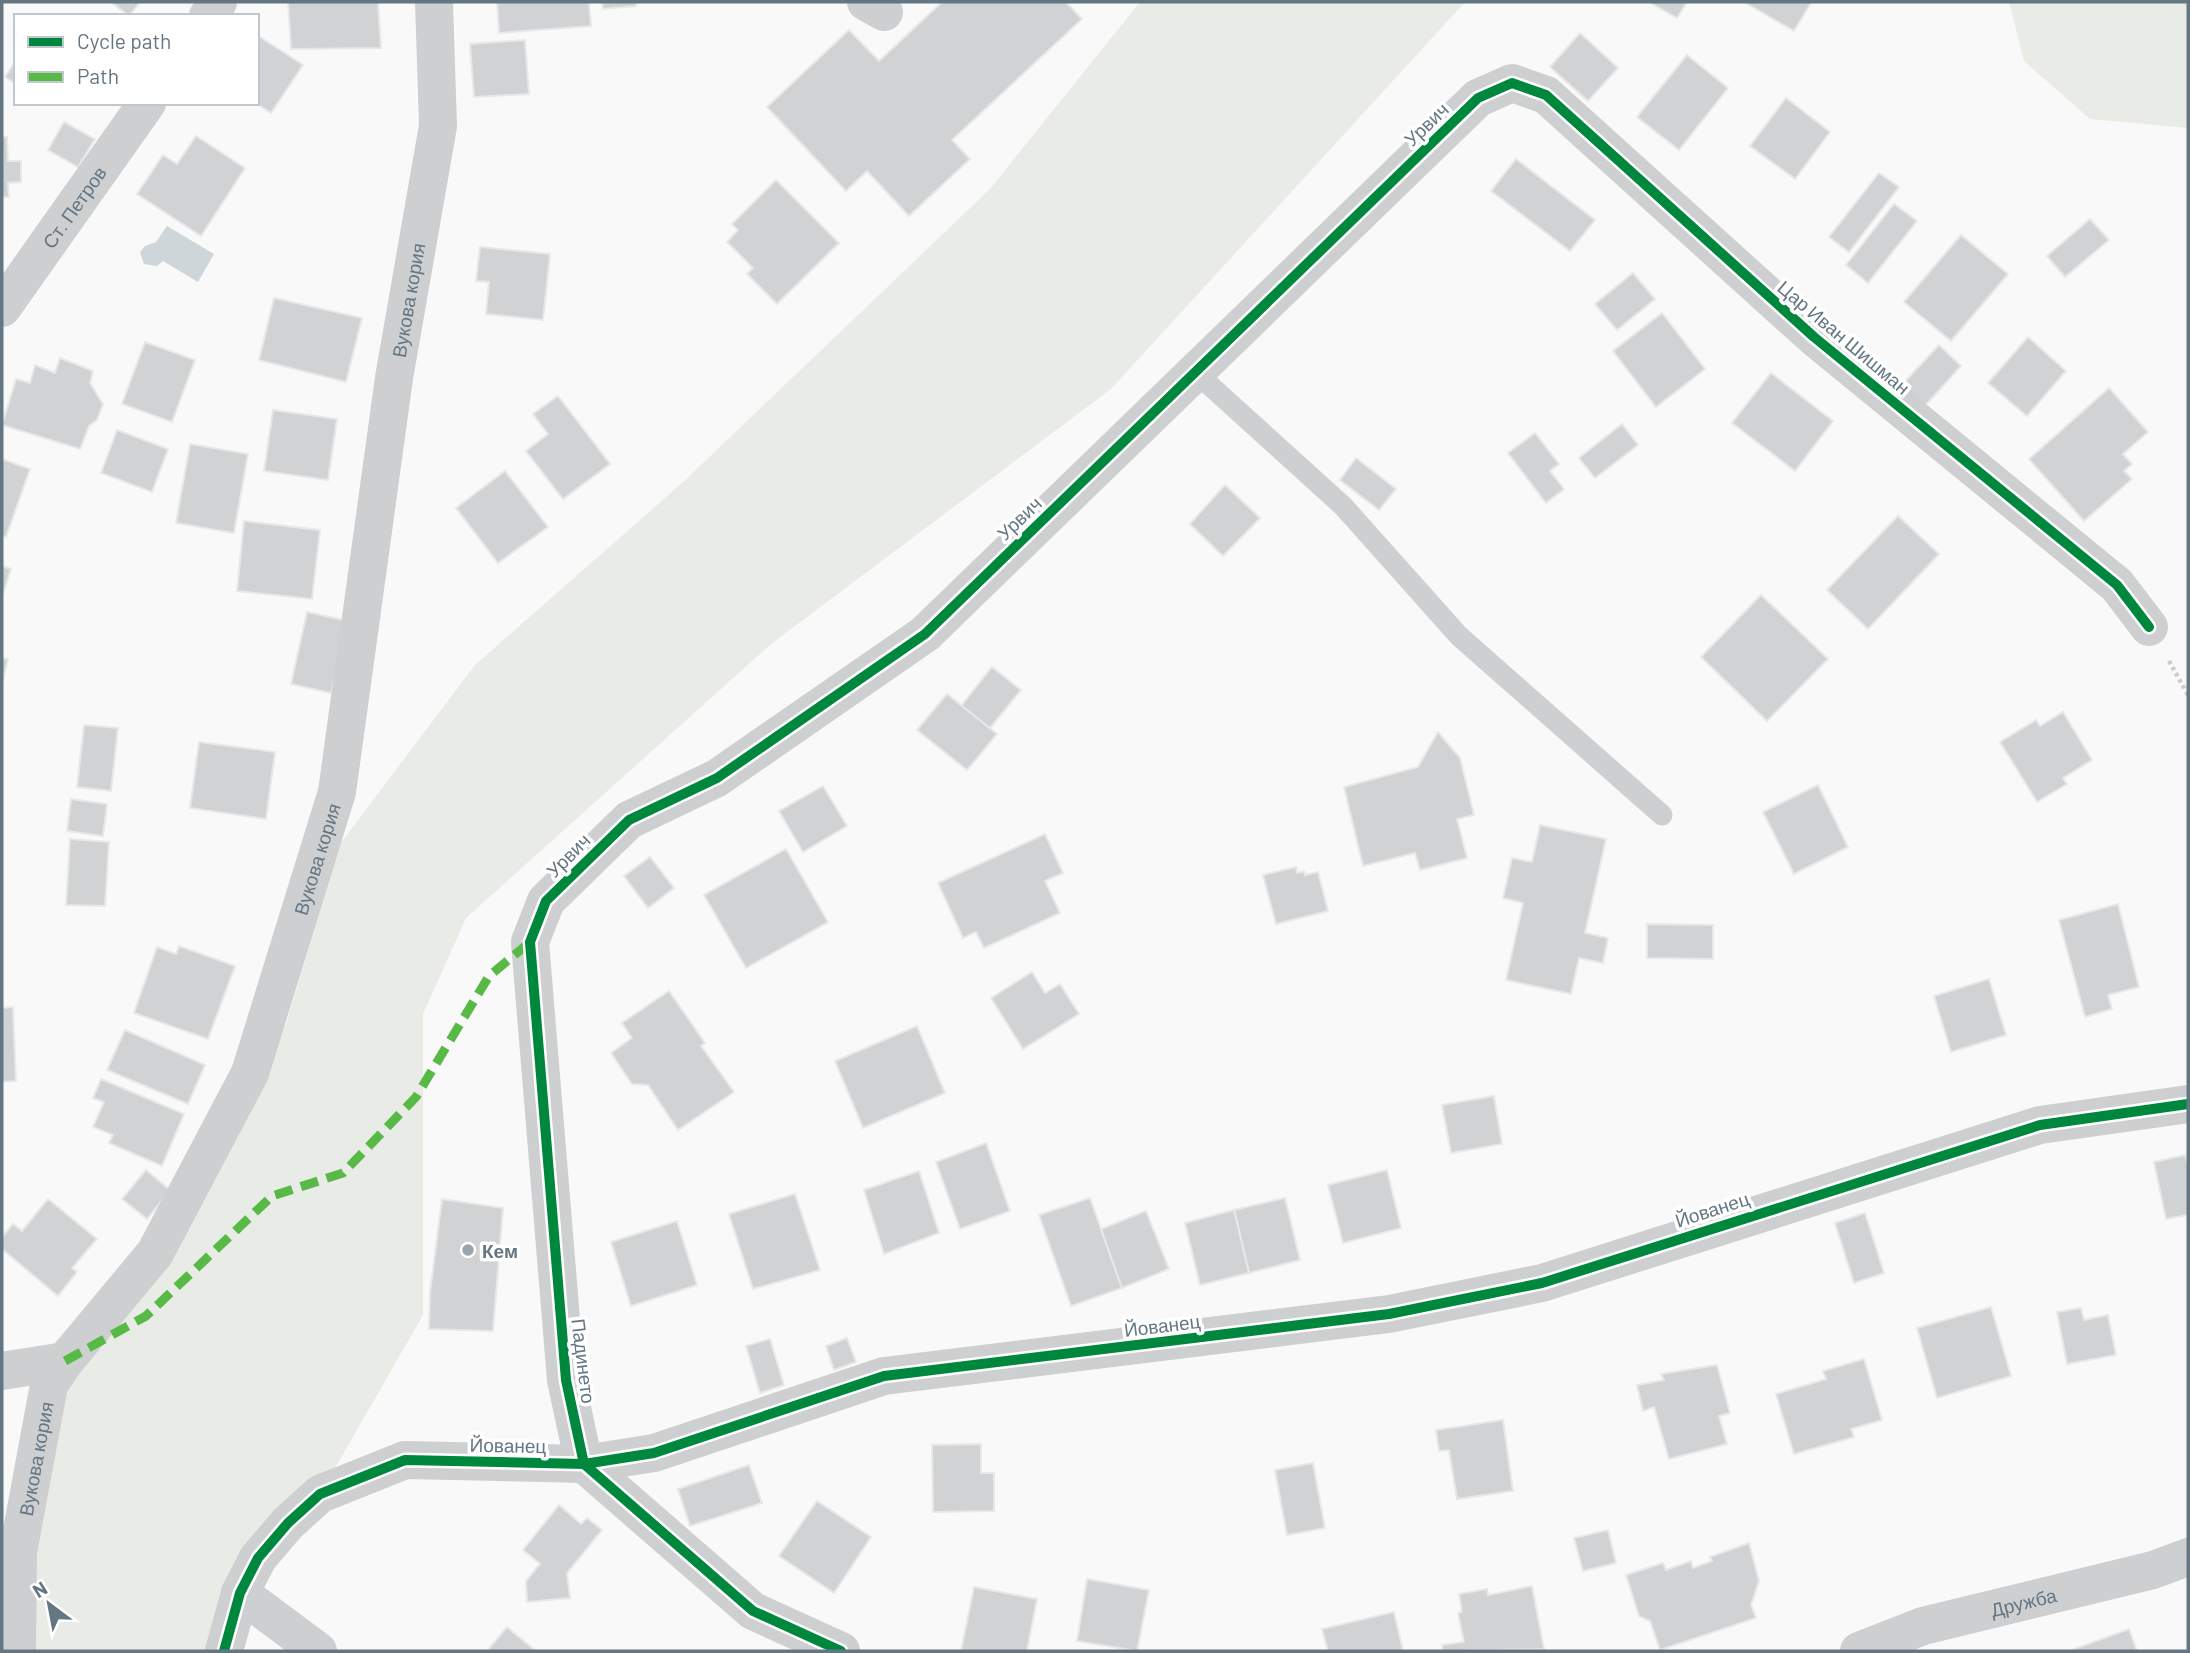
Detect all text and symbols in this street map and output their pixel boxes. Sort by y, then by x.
legend [14,14,259,105]
text: Cycle path [77,28,171,53]
text: Path [77,63,119,88]
street label: Урвич [1399,98,1453,150]
street label: Ст. Петров [37,161,110,252]
street label: Вукова кория [386,241,429,359]
street label: Цар Иван Шишман [1773,275,1915,399]
street label: Урвич [992,492,1046,544]
street label: Вукова кория [288,800,344,918]
street label: Урвич [541,828,595,882]
street label: Йованец [1672,1186,1752,1232]
place label: Кем [482,1239,518,1262]
marker: Кем [460,1242,476,1258]
street label: Йованец [1123,1309,1202,1341]
street label: Падинето [567,1317,601,1405]
street label: Вукова кория [13,1399,57,1518]
street label: Йованец [469,1433,547,1457]
north arrow [14,1569,84,1639]
text: N [28,1576,51,1602]
street label: Дружба [1988,1582,2059,1621]

